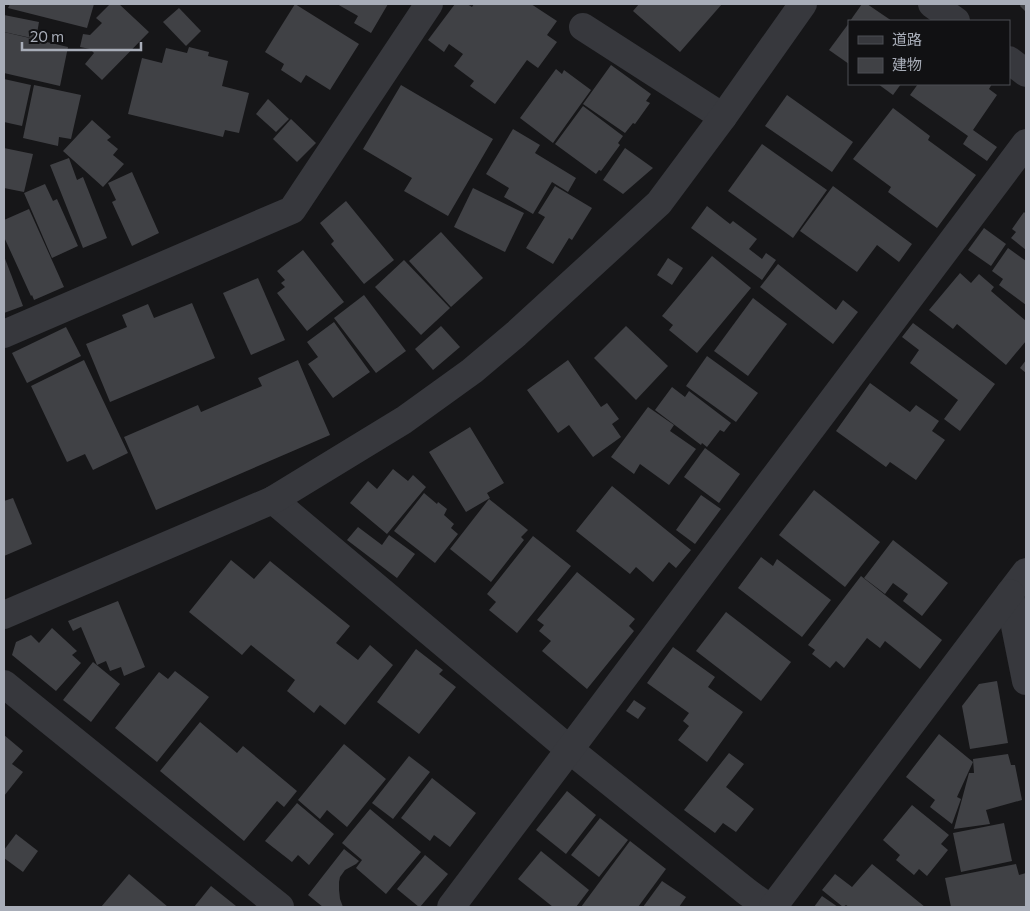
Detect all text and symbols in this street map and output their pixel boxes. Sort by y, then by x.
scale bar [22,20,141,52]
legend [848,20,1010,85]
text: 20 m [30,27,64,45]
text: 道路 [892,30,922,48]
text: 建物 [892,55,922,73]

